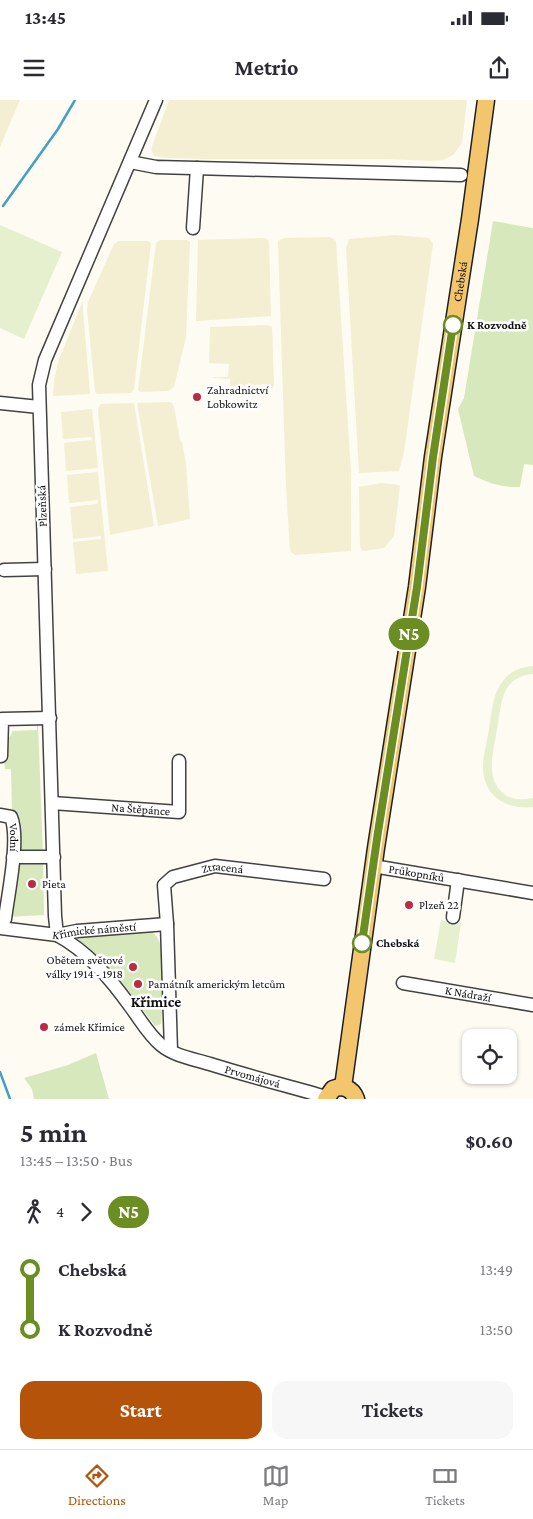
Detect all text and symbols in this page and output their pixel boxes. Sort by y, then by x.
text: 13:45 [25,7,66,28]
icon: menu [20,54,48,82]
icon: share [485,54,513,82]
text: Metrio [235,55,298,80]
street label: Chebská [450,260,470,303]
marker: K Rozvodně [443,315,463,335]
place label: K Rozvodně [467,318,527,332]
place label: Zahradnictví Lobkowitz [207,383,269,411]
marker: Zahradnictví Lobkowitz [191,391,203,403]
street label: Plzeňská [34,484,50,527]
line badge: N5 [386,618,432,650]
text: N5 [398,624,420,644]
street label: Na Štěpánce [111,800,171,818]
street label: Vodní [6,822,21,853]
street label: Ztracená [200,859,244,876]
street label: Průkopníků [388,862,446,885]
place label: Pieta [42,877,66,891]
marker: Pieta [26,878,38,890]
place label: Plzeň 22 [419,898,459,912]
marker: Plzeň 22 [403,899,415,911]
street label: Křimické náměstí [52,919,137,942]
marker: Chebská [352,933,372,953]
place label: Chebská [376,936,420,950]
place label: Obětem světové války 1914 - 1918 [45,953,123,981]
marker: Obětem světové války 1914 - 1918 [127,961,139,973]
place label: Památník americkým letcům [148,977,286,991]
marker: Památník americkým letcům [132,978,144,990]
street label: K Nádraží [444,983,493,1005]
district label: Křimice [131,994,181,1010]
place label: zámek Křimice [54,1020,125,1034]
marker: zámek Křimice [38,1021,50,1033]
map controls [462,1029,517,1084]
button: locate [462,1029,517,1084]
street label: Prvomájová [223,1062,282,1091]
text: 5 min [20,1117,87,1148]
text: $0.60 [465,1131,513,1152]
text: 13:45 – 13:50 · Bus [20,1152,133,1169]
icon: walk [20,1198,48,1226]
icon: forward [72,1198,100,1226]
text: N5 [118,1202,139,1222]
text: 4 [56,1203,64,1220]
text: Chebská [58,1259,127,1280]
text: 13:49 [480,1261,513,1278]
text: K Rozvodně [58,1319,153,1340]
text: 13:50 [480,1321,513,1338]
button: Start [20,1381,262,1439]
button: Tickets [272,1381,513,1439]
tab: Directions [68,1462,126,1508]
tab: Map [262,1462,290,1508]
tab: Tickets [425,1462,465,1508]

